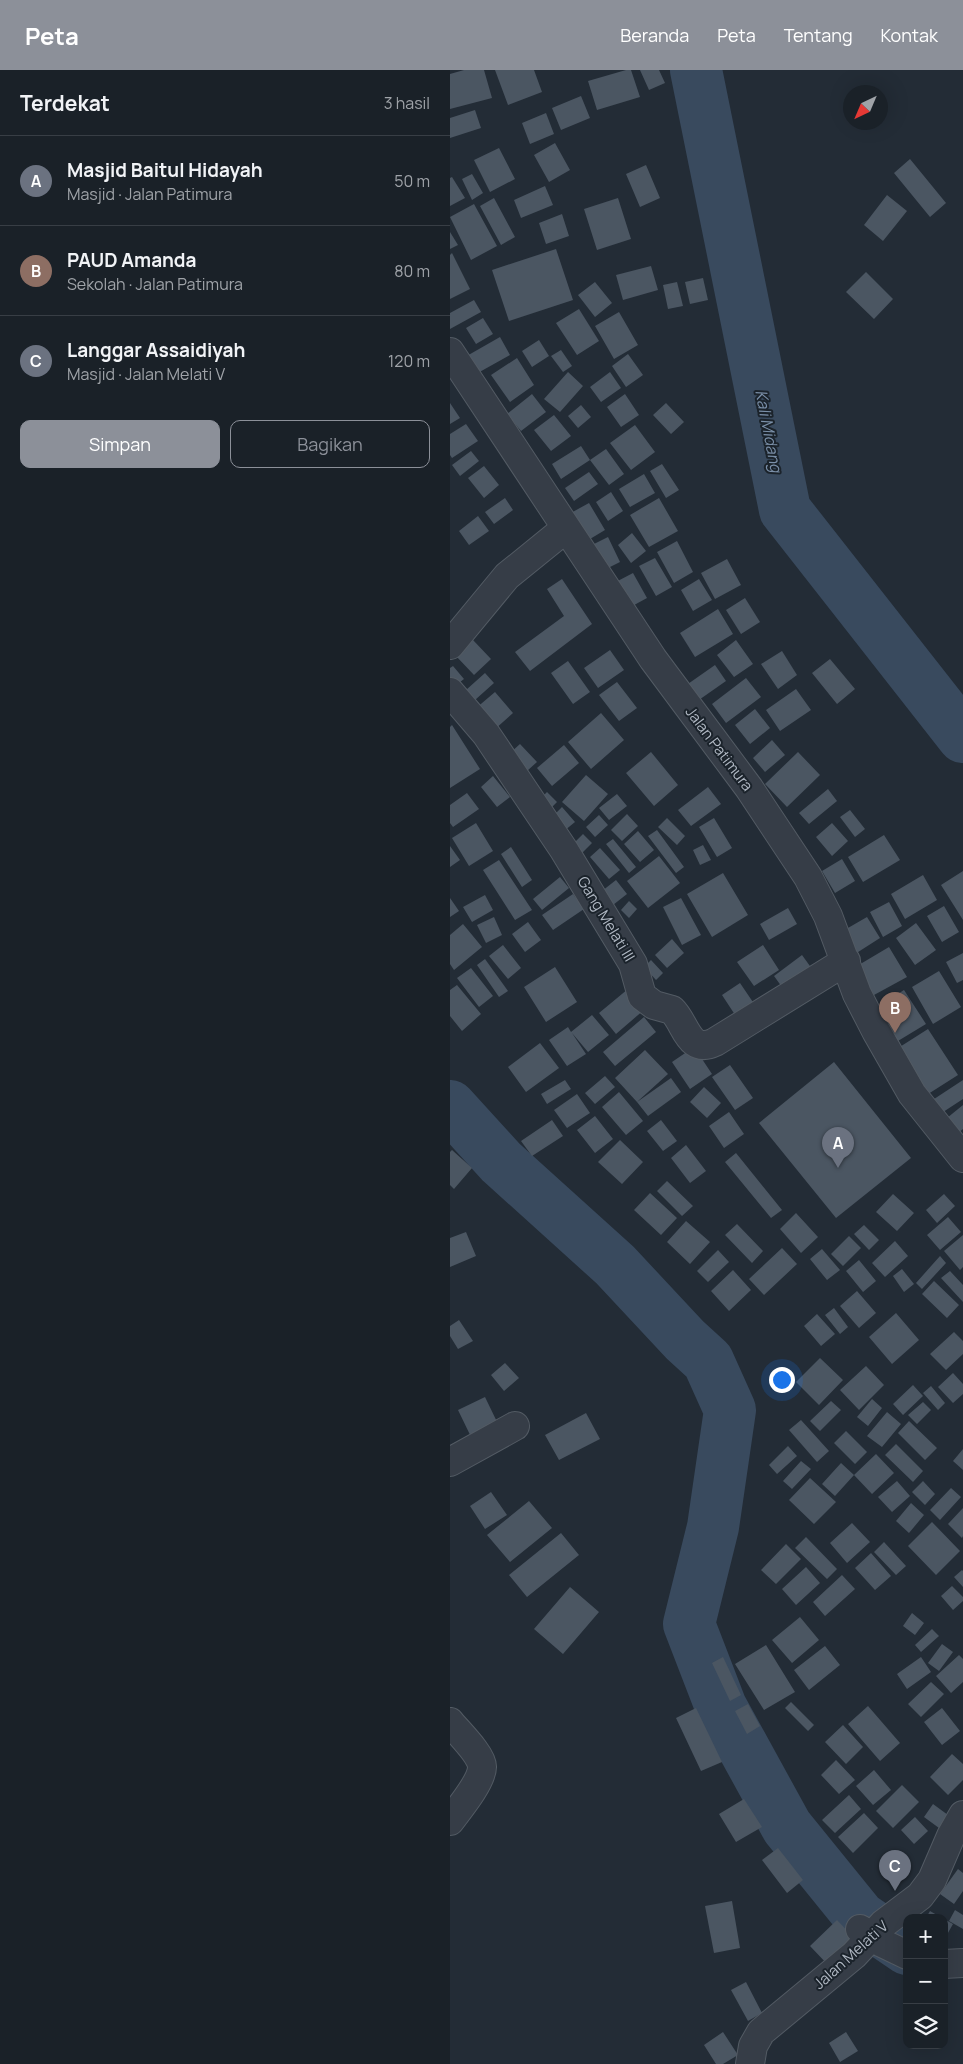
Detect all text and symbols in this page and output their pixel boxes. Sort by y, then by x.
text: Peta [25,19,79,52]
text: Beranda [620,23,689,47]
text: Peta [717,23,756,47]
text: Tentang [784,23,853,47]
text: Kontak [881,23,938,47]
north arrow [843,85,888,130]
text: Terdekat [20,89,110,117]
text: 3 hasil [384,92,430,114]
text: Masjid Baitul Hidayah [67,157,263,183]
text: A [31,170,41,192]
text: 50 m [394,170,430,192]
text: Masjid · Jalan Patimura [67,183,232,205]
text: PAUD Amanda [67,247,197,273]
text: B [31,260,41,282]
text: 80 m [394,260,430,282]
text: Sekolah · Jalan Patimura [67,273,243,295]
text: Langgar Assaidiyah [67,337,245,363]
text: C [30,350,42,372]
text: 120 m [388,350,430,372]
text: Masjid · Jalan Melati V [67,363,225,385]
water label: Kali Midang [750,388,788,476]
button: Simpan [20,420,220,468]
button: Bagikan [230,420,430,468]
street label: Jalan Patimura [681,702,758,795]
street label: Gang Melati III [573,872,640,965]
pin: B [879,992,911,1033]
pin: A [822,1127,854,1168]
your location [769,1367,795,1393]
pin: C [879,1850,911,1891]
map controls [903,1914,948,2049]
button: + [903,1914,948,1959]
street label: Jalan Melati V [809,1915,893,1994]
button: − [903,1959,948,2004]
button: layers [903,2004,948,2049]

